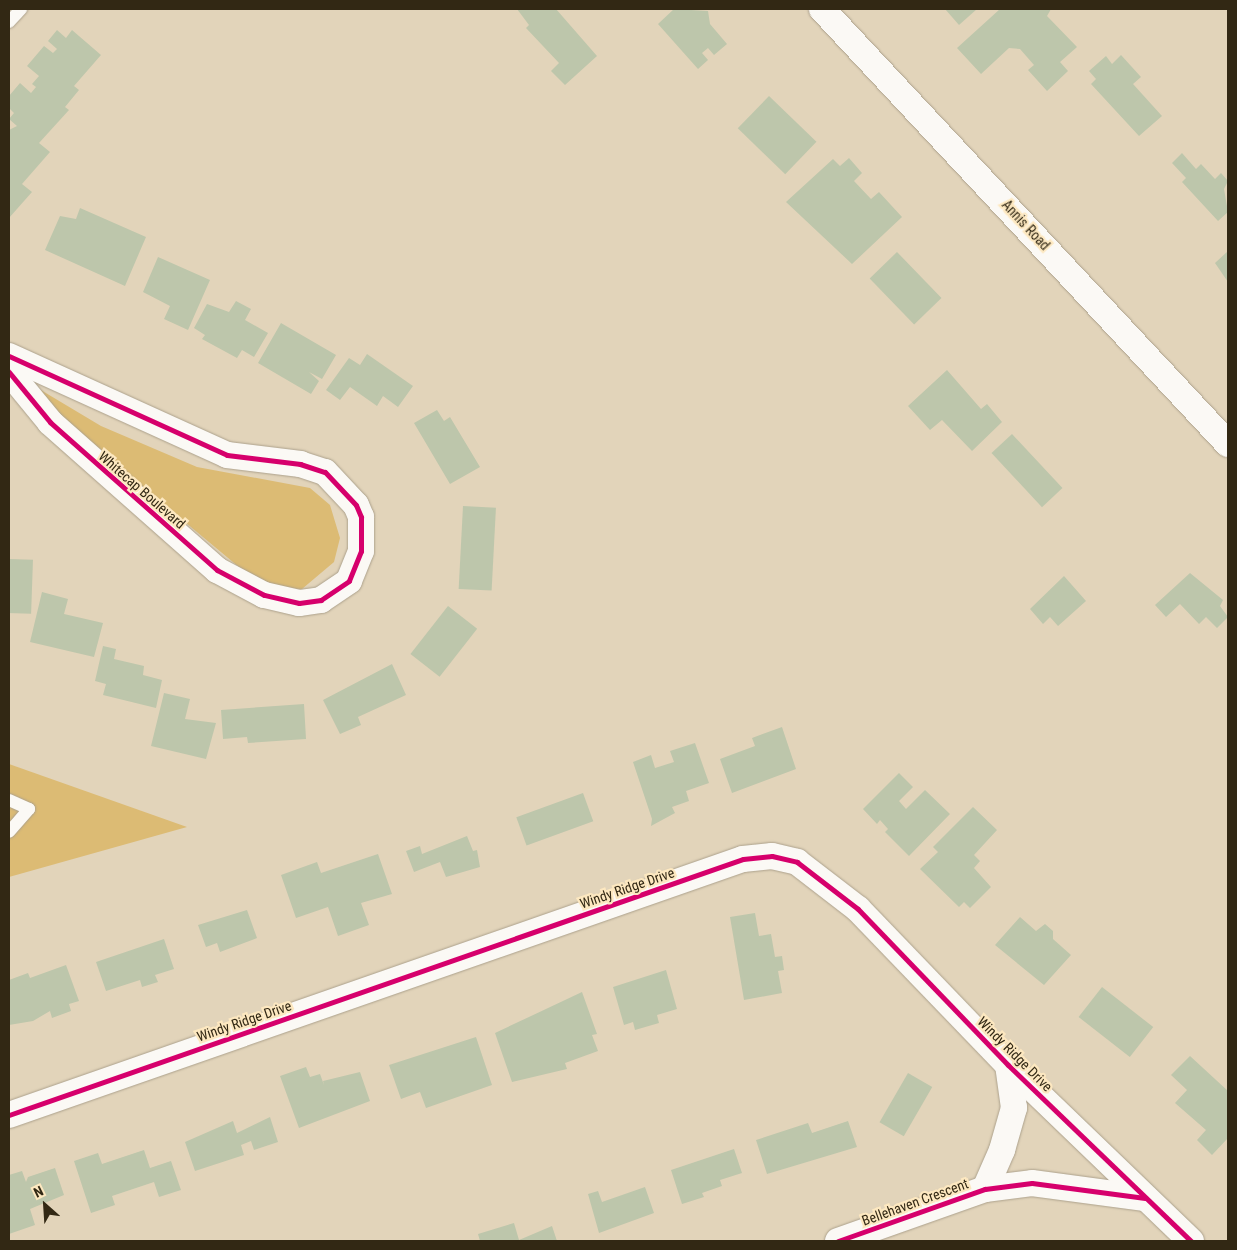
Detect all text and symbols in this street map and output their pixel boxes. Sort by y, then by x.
street label: Annis Road [999,196,1053,254]
street label: Whitecap Boulevard [95,448,189,532]
street label: Windy Ridge Drive [578,864,676,912]
street label: Windy Ridge Drive [195,997,293,1045]
street label: Windy Ridge Drive [974,1013,1056,1095]
street label: Bellehaven Crescent [860,1175,970,1229]
north arrow [20,1180,70,1230]
text: N [31,1182,46,1201]

